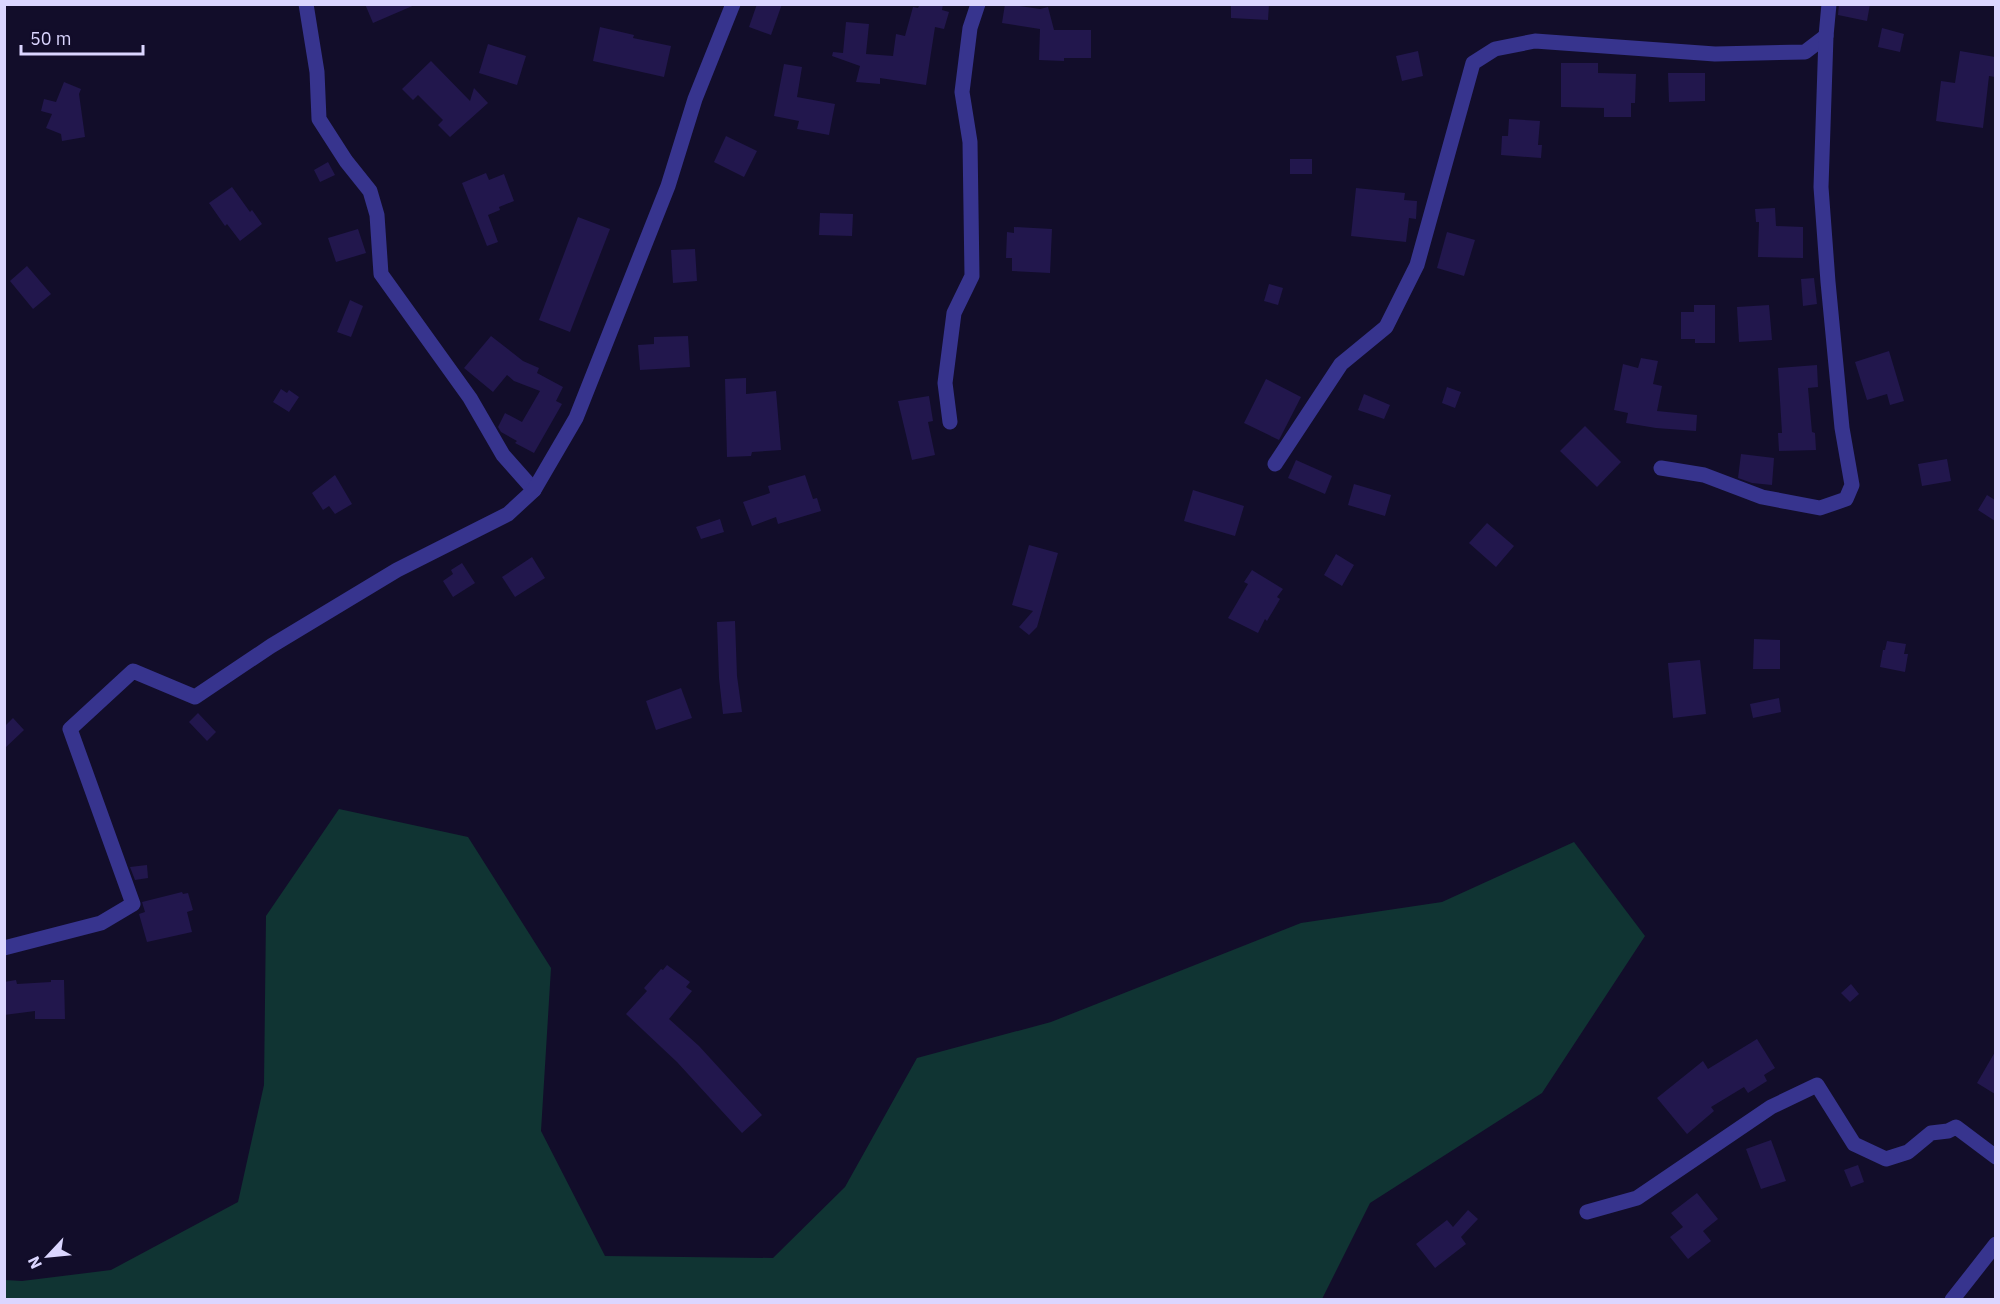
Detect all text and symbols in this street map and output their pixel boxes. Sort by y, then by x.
scale bar [21,18,142,56]
text: 50 m [30,27,72,50]
north arrow [18,1226,78,1286]
text: N [23,1253,46,1272]

